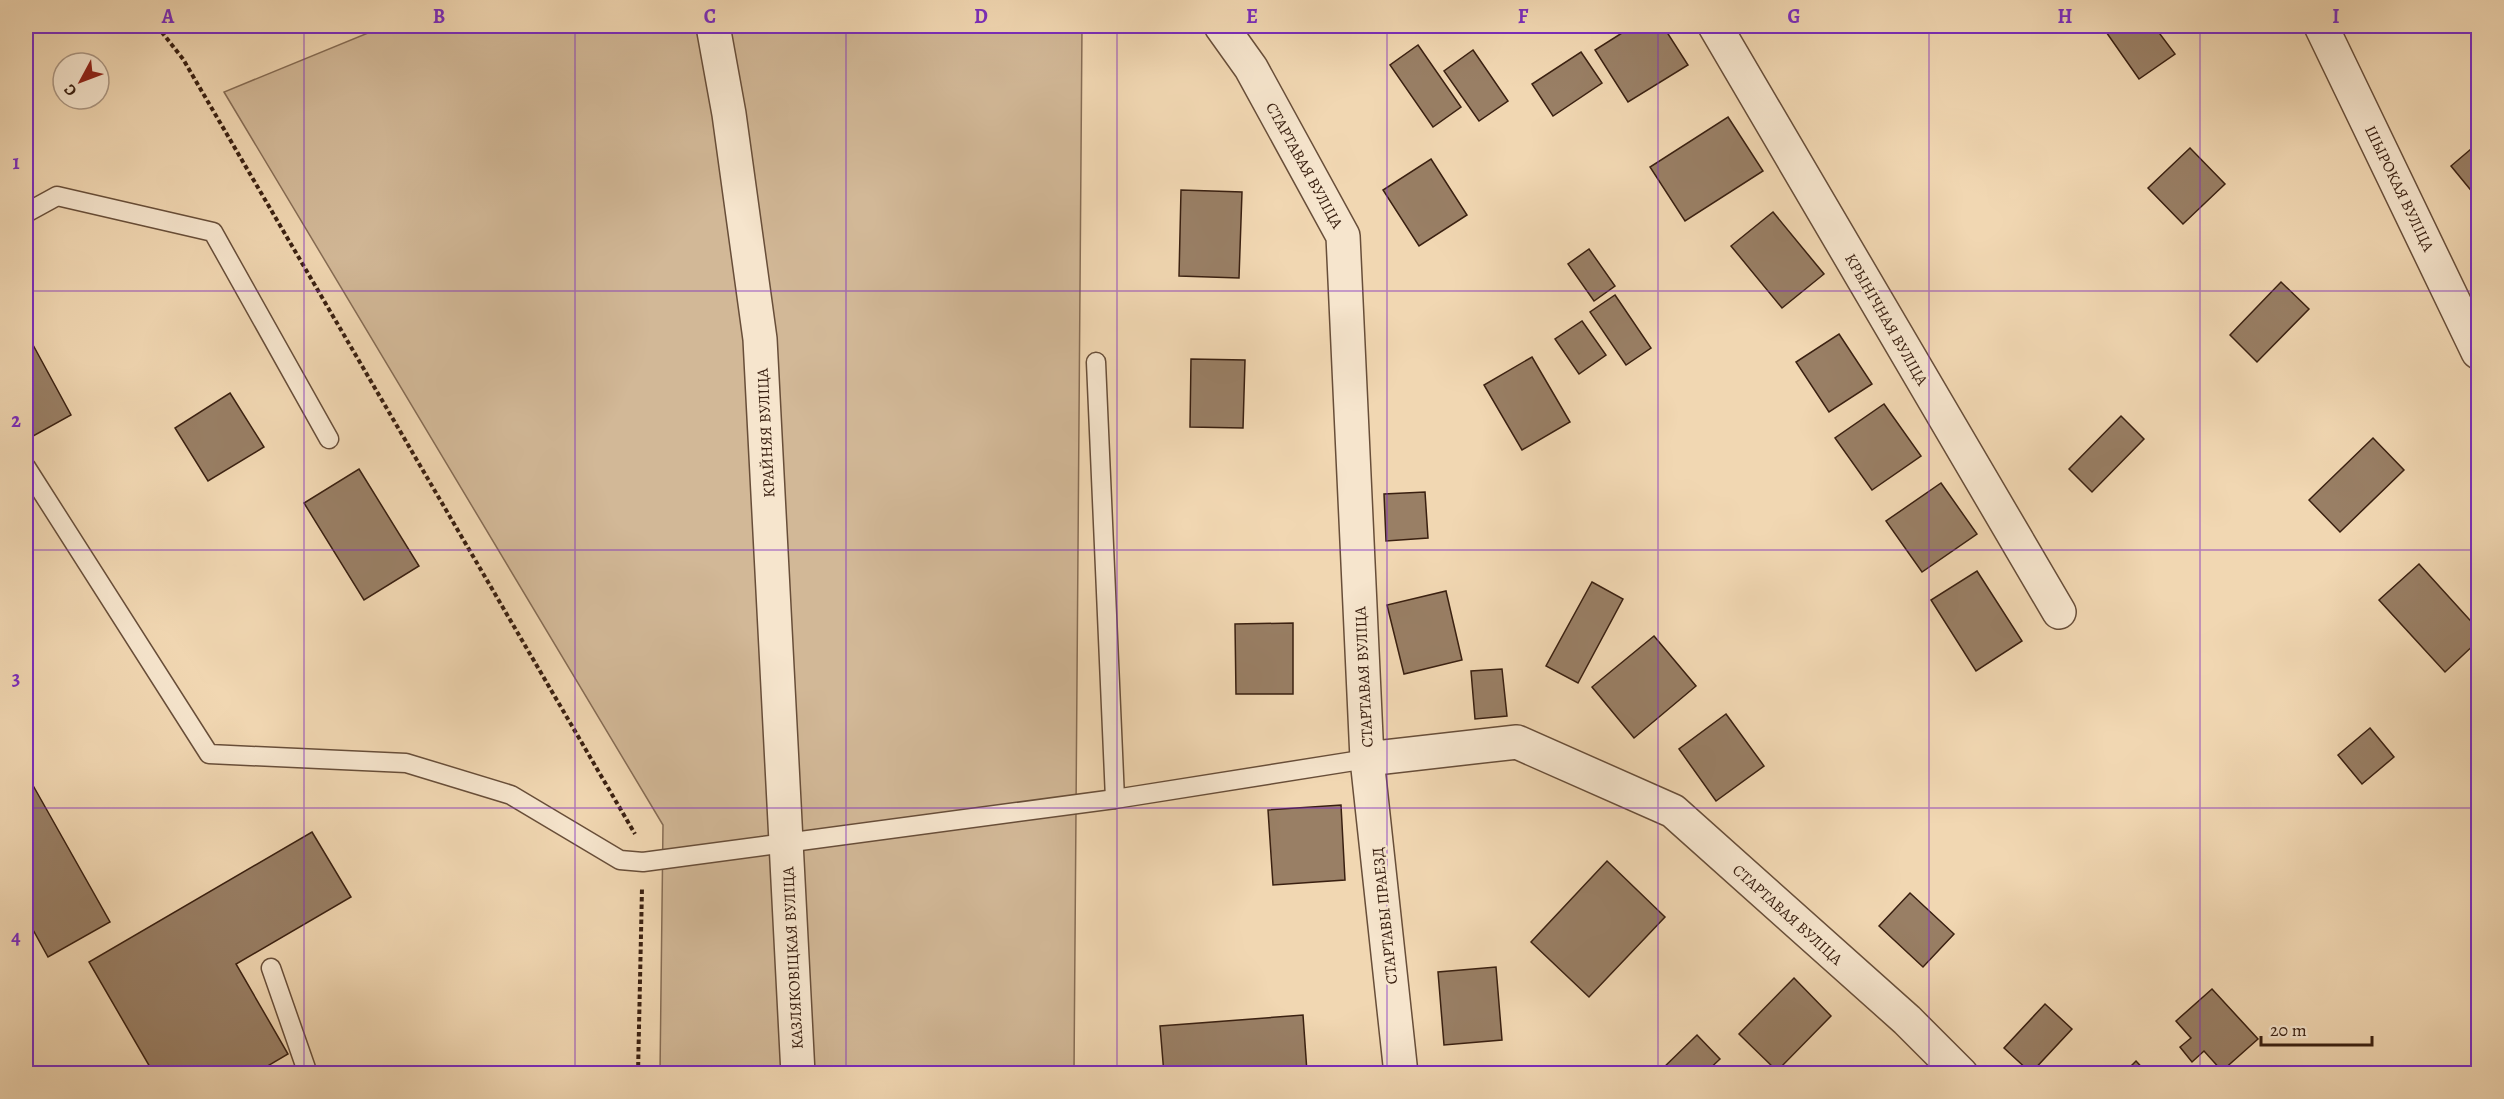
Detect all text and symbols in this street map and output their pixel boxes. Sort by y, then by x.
text: A [161,3,175,30]
text: B [433,3,445,30]
text: C [704,3,716,30]
text: D [974,3,988,30]
text: E [1246,3,1258,30]
text: F [1518,3,1529,30]
text: G [1787,3,1801,30]
text: H [2058,3,2073,30]
text: I [2332,3,2340,30]
north arrow [51,51,111,111]
text: С [59,79,82,101]
street label: СТАРТАВАЯ ВУЛІЦА [1260,98,1348,233]
street label: ШЫРОКАЯ ВУЛІЦА [2359,122,2439,256]
text: 1 [12,149,20,176]
street label: КРЫНІЧНАЯ ВУЛІЦА [1839,249,1933,390]
street label: КРАЙНЯЯ ВУЛІЦА [752,367,780,498]
text: 2 [11,407,21,434]
street label: СТАРТАВАЯ ВУЛІЦА [1349,605,1379,748]
text: 3 [12,665,20,692]
street label: СТАРТАВЫ ПРАЕЗД [1367,846,1403,985]
street label: СТАРТАВАЯ ВУЛІЦА [1728,859,1848,971]
street label: КАЗЛЯКОВІЦКАЯ ВУЛІЦА [777,865,809,1050]
text: 4 [11,924,21,951]
scale bar [2261,1009,2372,1047]
text: 20 m [2270,1018,2307,1042]

